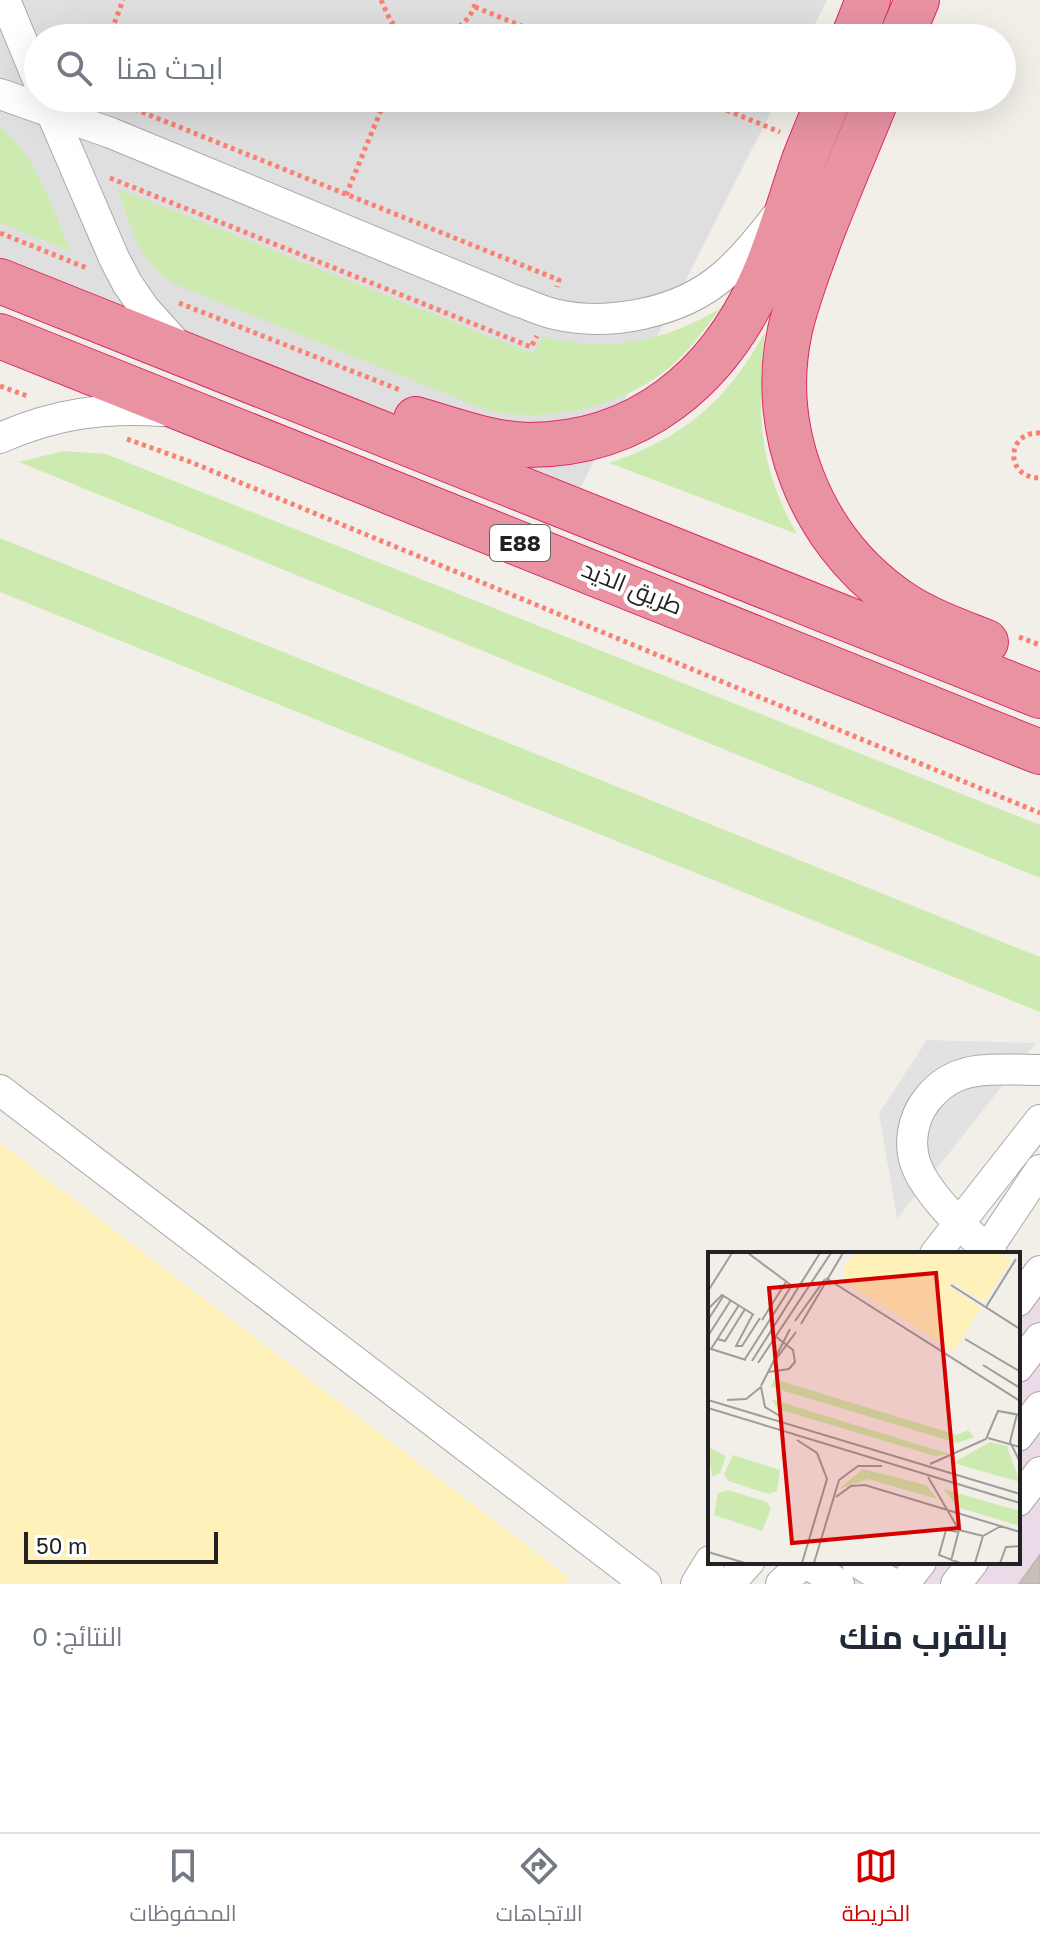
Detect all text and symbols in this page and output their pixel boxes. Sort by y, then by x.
search box [24,24,1016,112]
icon: search [52,46,96,90]
text: ابحث هنا [116,50,224,86]
road number: E88 [490,525,550,561]
street label: طريق الذيد [577,553,687,622]
inset map [708,1252,1020,1564]
scale bar [24,1528,218,1564]
text: 50 m [36,1532,87,1559]
text: بالقرب منك [839,1616,1008,1656]
text: النتائج: 0 [32,1621,123,1652]
tab: المحفوظات [130,1844,237,1934]
tab: الاتجاهات [496,1844,583,1934]
tab: الخريطة [842,1844,910,1934]

